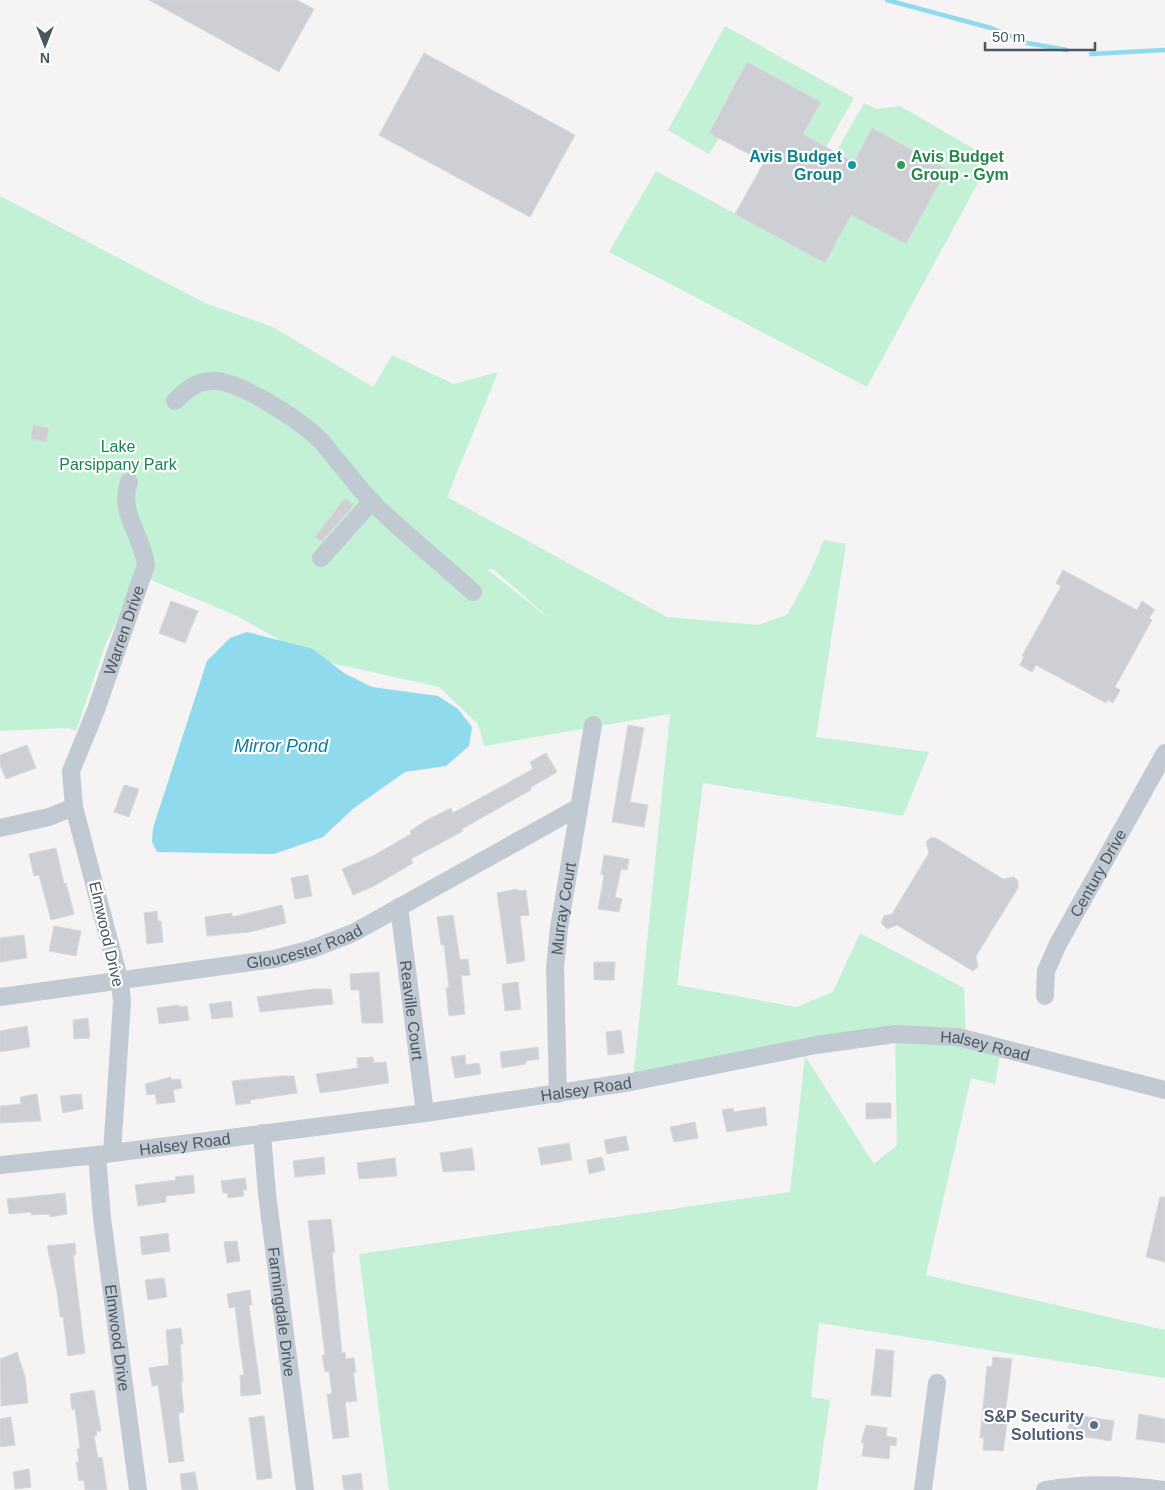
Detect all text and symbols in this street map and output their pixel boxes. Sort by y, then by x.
north arrow [20,20,70,70]
scale bar [985,20,1095,52]
text: 50 m [992,28,1025,45]
text: N [40,50,50,66]
place label: Avis Budget Group [749,148,843,183]
place label: Avis Budget Group - Gym [911,148,1009,183]
marker: Avis Budget Group [846,159,858,171]
marker: Avis Budget Group - Gym [895,159,907,171]
park label: Lake Parsippany Park [59,438,178,473]
street label: Warren Drive [101,583,147,677]
water label: Mirror Pond [234,736,329,756]
street label: Century Drive [1067,826,1130,920]
street label: Murray Court [548,861,579,956]
street label: Elmwood Drive [86,880,127,989]
street label: Gloucester Road [245,922,365,972]
street label: Reaville Court [397,959,426,1062]
street label: Halsey Road [940,1028,1032,1064]
street label: Halsey Road [539,1074,633,1104]
street label: Halsey Road [138,1130,231,1159]
street label: Farmingdale Drive [265,1246,298,1378]
street label: Elmwood Drive [102,1283,133,1392]
place label: S&P Security Solutions [984,1408,1084,1443]
marker: S&P Security Solutions [1088,1419,1100,1431]

